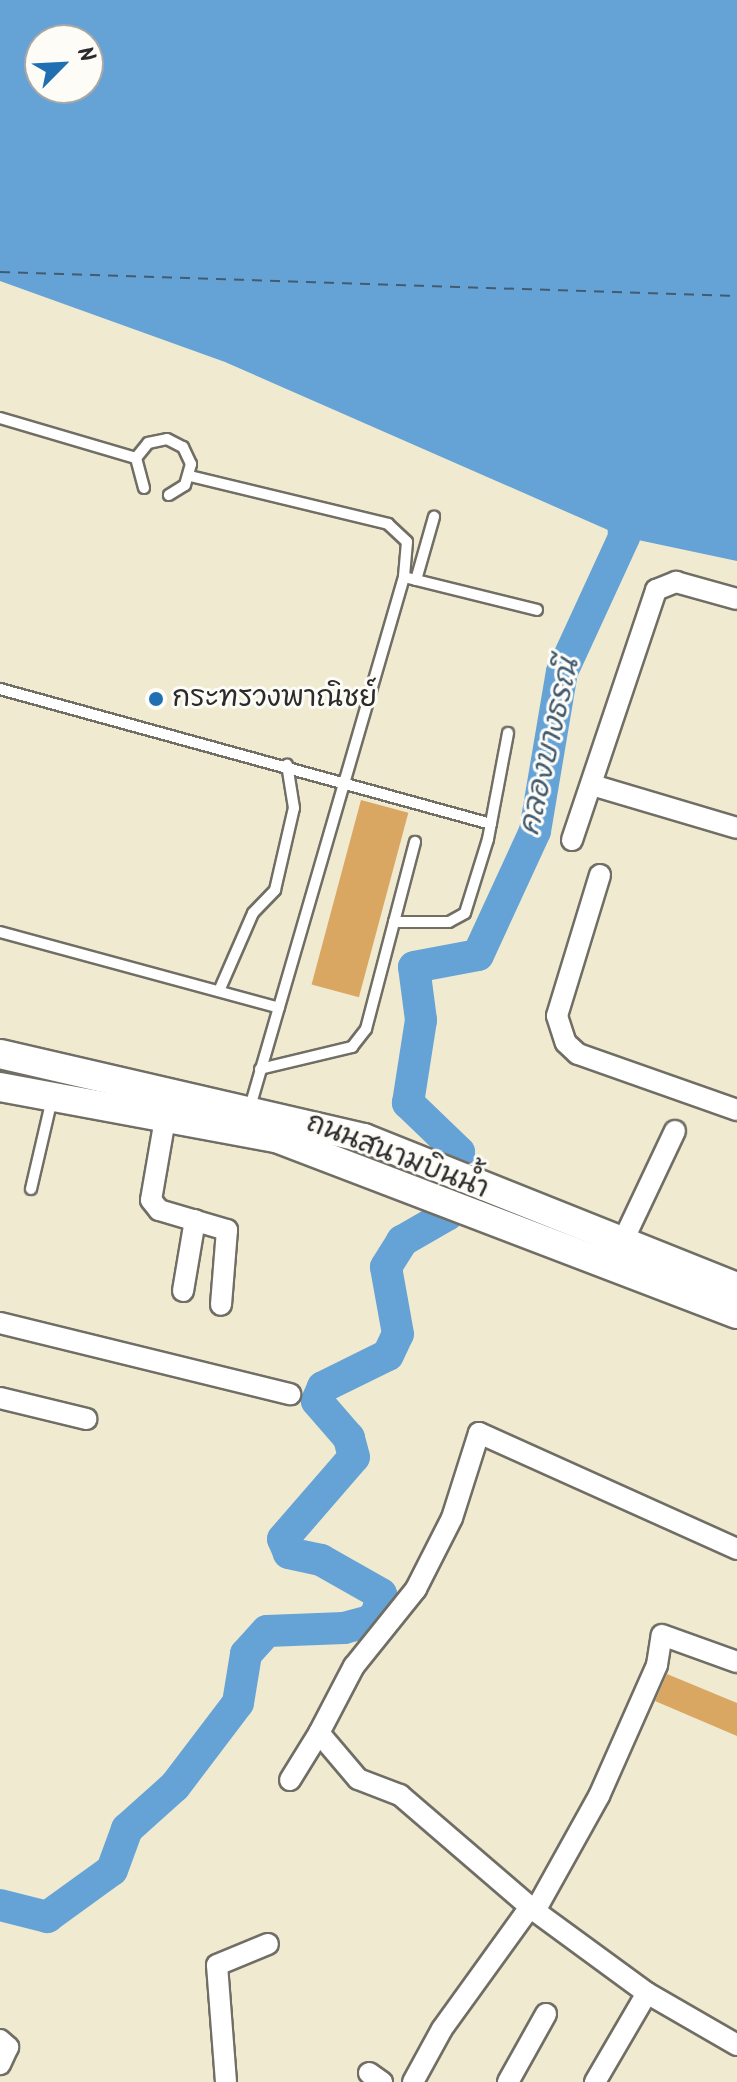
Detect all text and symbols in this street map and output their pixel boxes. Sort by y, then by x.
north arrow [24,24,104,104]
text: N [66,41,103,68]
water label: คลองบางธรณี [512,655,588,839]
place label: กระทรวงพาณิชย์ [172,682,377,716]
marker: กระทรวงพาณิชย์ [147,690,165,708]
street label: ถนนสนามบินน้ำ [301,1107,493,1207]

